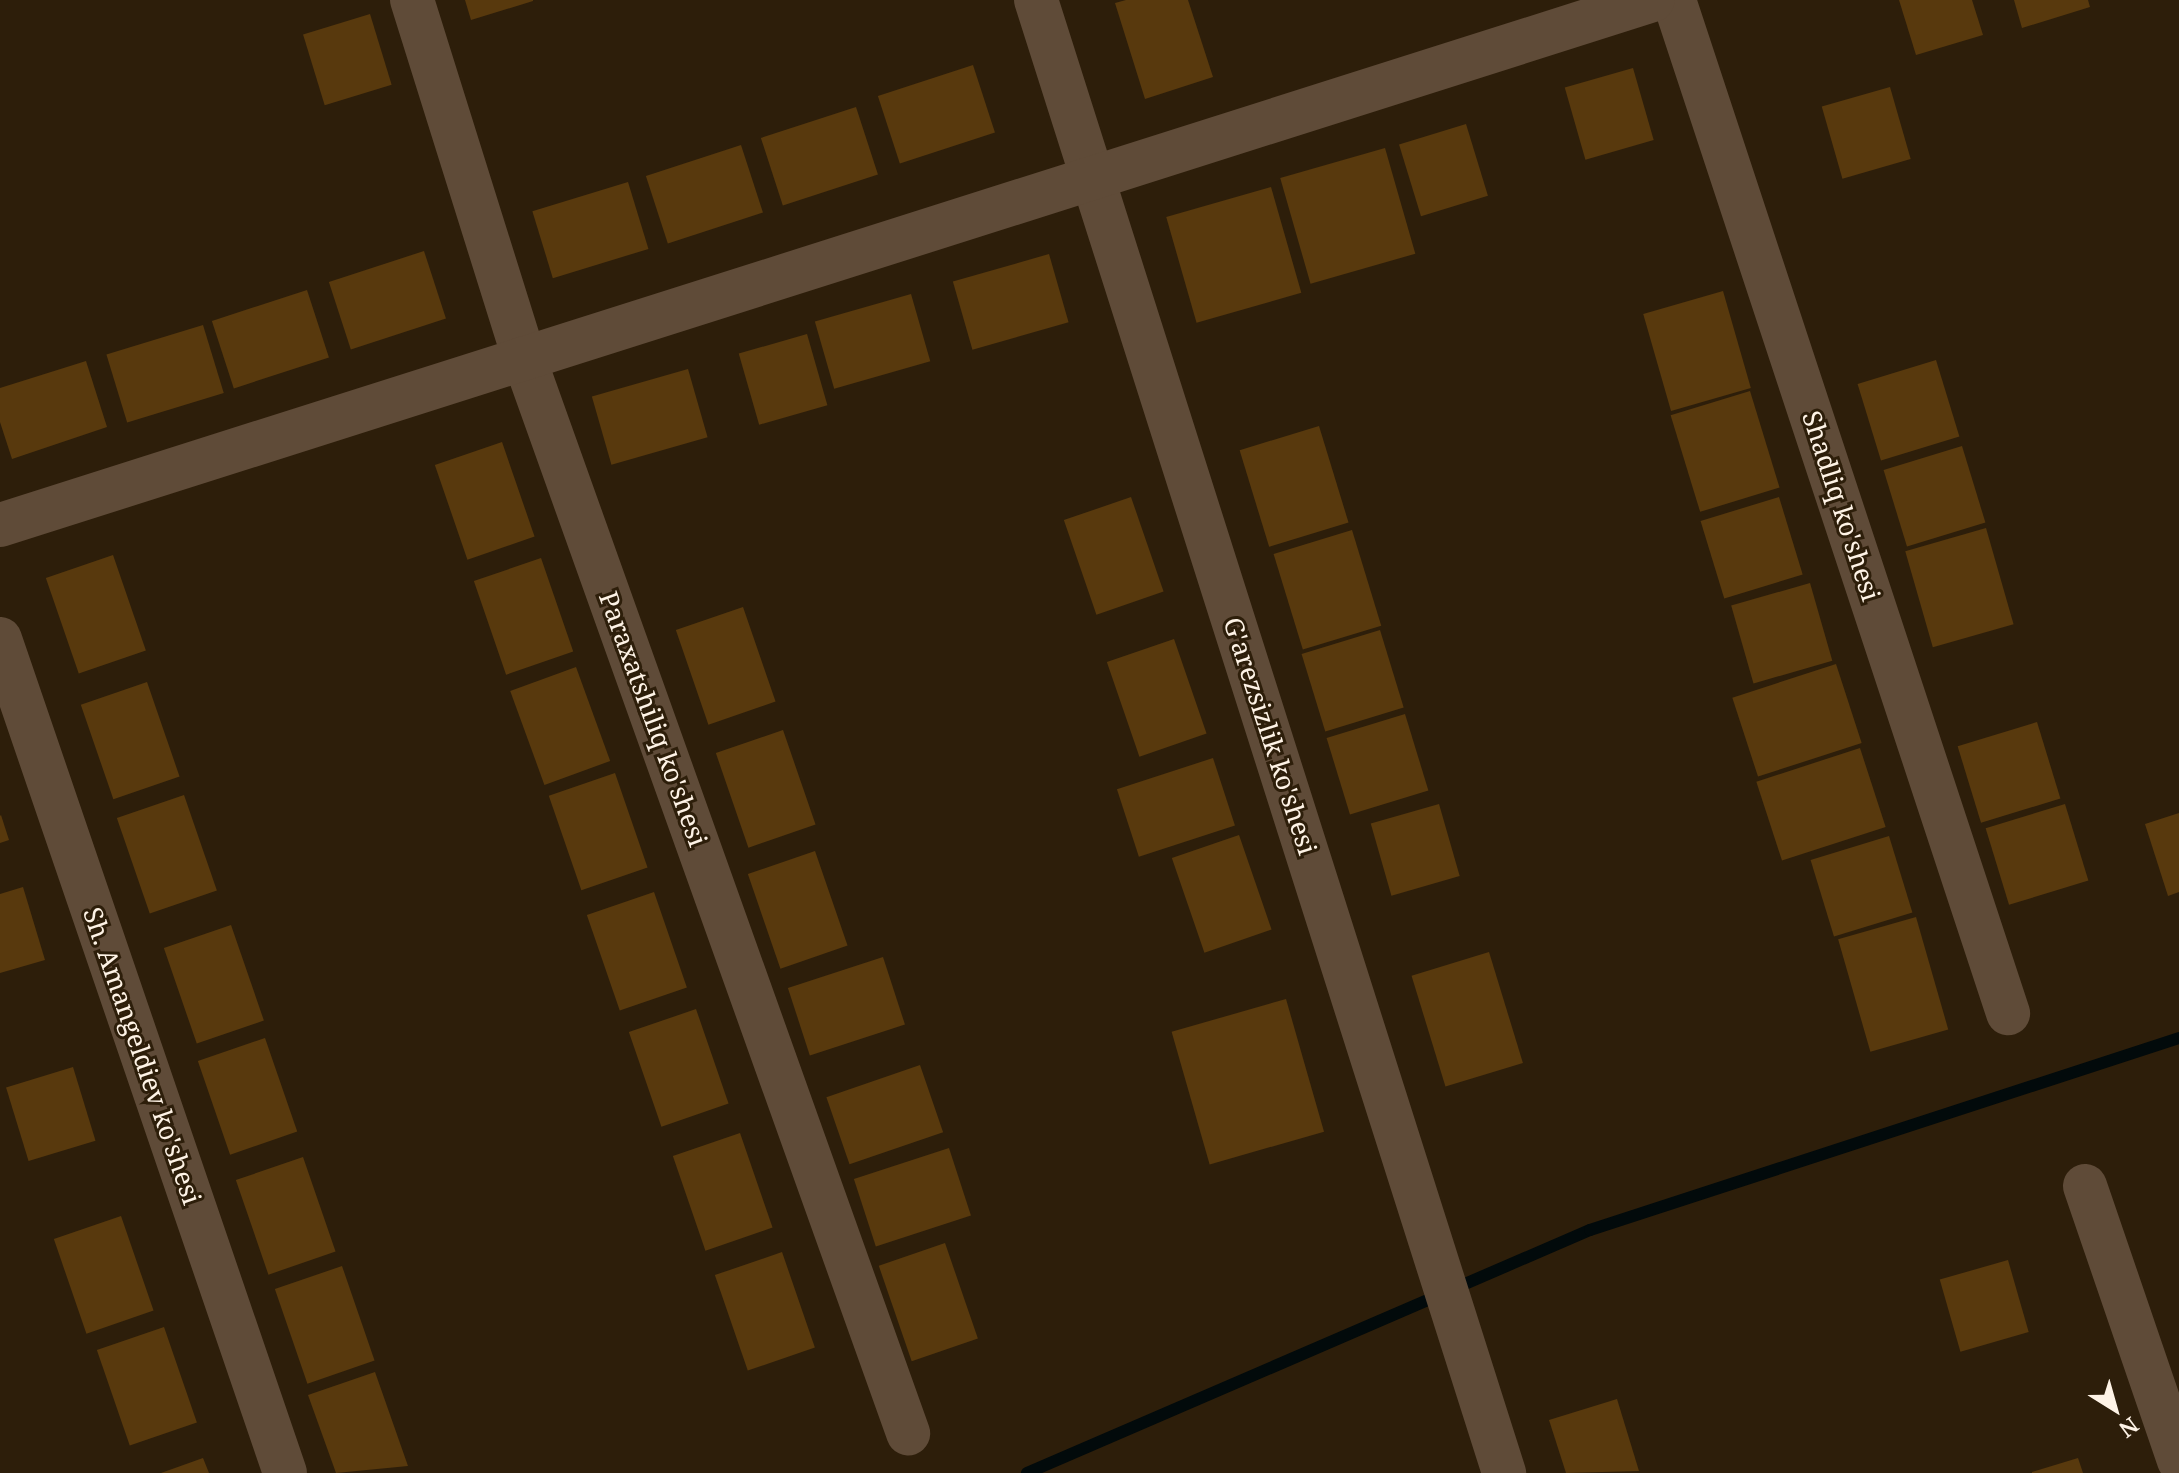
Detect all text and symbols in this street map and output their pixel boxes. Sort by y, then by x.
street label: Shadliq ko'shesi [1796,407,1886,605]
street label: Paraxatshiliq ko'shesi [592,587,714,851]
street label: G'arezsizlik ko'shesi [1217,613,1323,859]
street label: Sh. Amangeldiev ko'shesi [76,904,208,1208]
north arrow [2075,1369,2155,1449]
text: N [2113,1411,2145,1445]

